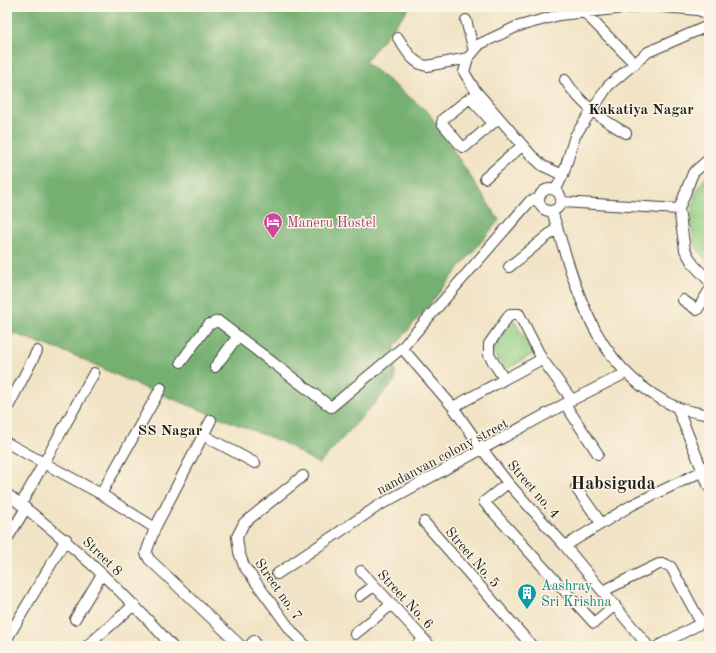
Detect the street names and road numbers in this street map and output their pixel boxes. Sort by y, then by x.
street label: nandanvan colony street [375,416,510,497]
street label: Street no. 4 [505,458,562,521]
street label: Street No. 5 [442,525,502,590]
street label: Street 8 [80,535,125,579]
street label: Street no. 7 [252,556,304,623]
street label: Street No. 6 [375,568,436,632]

